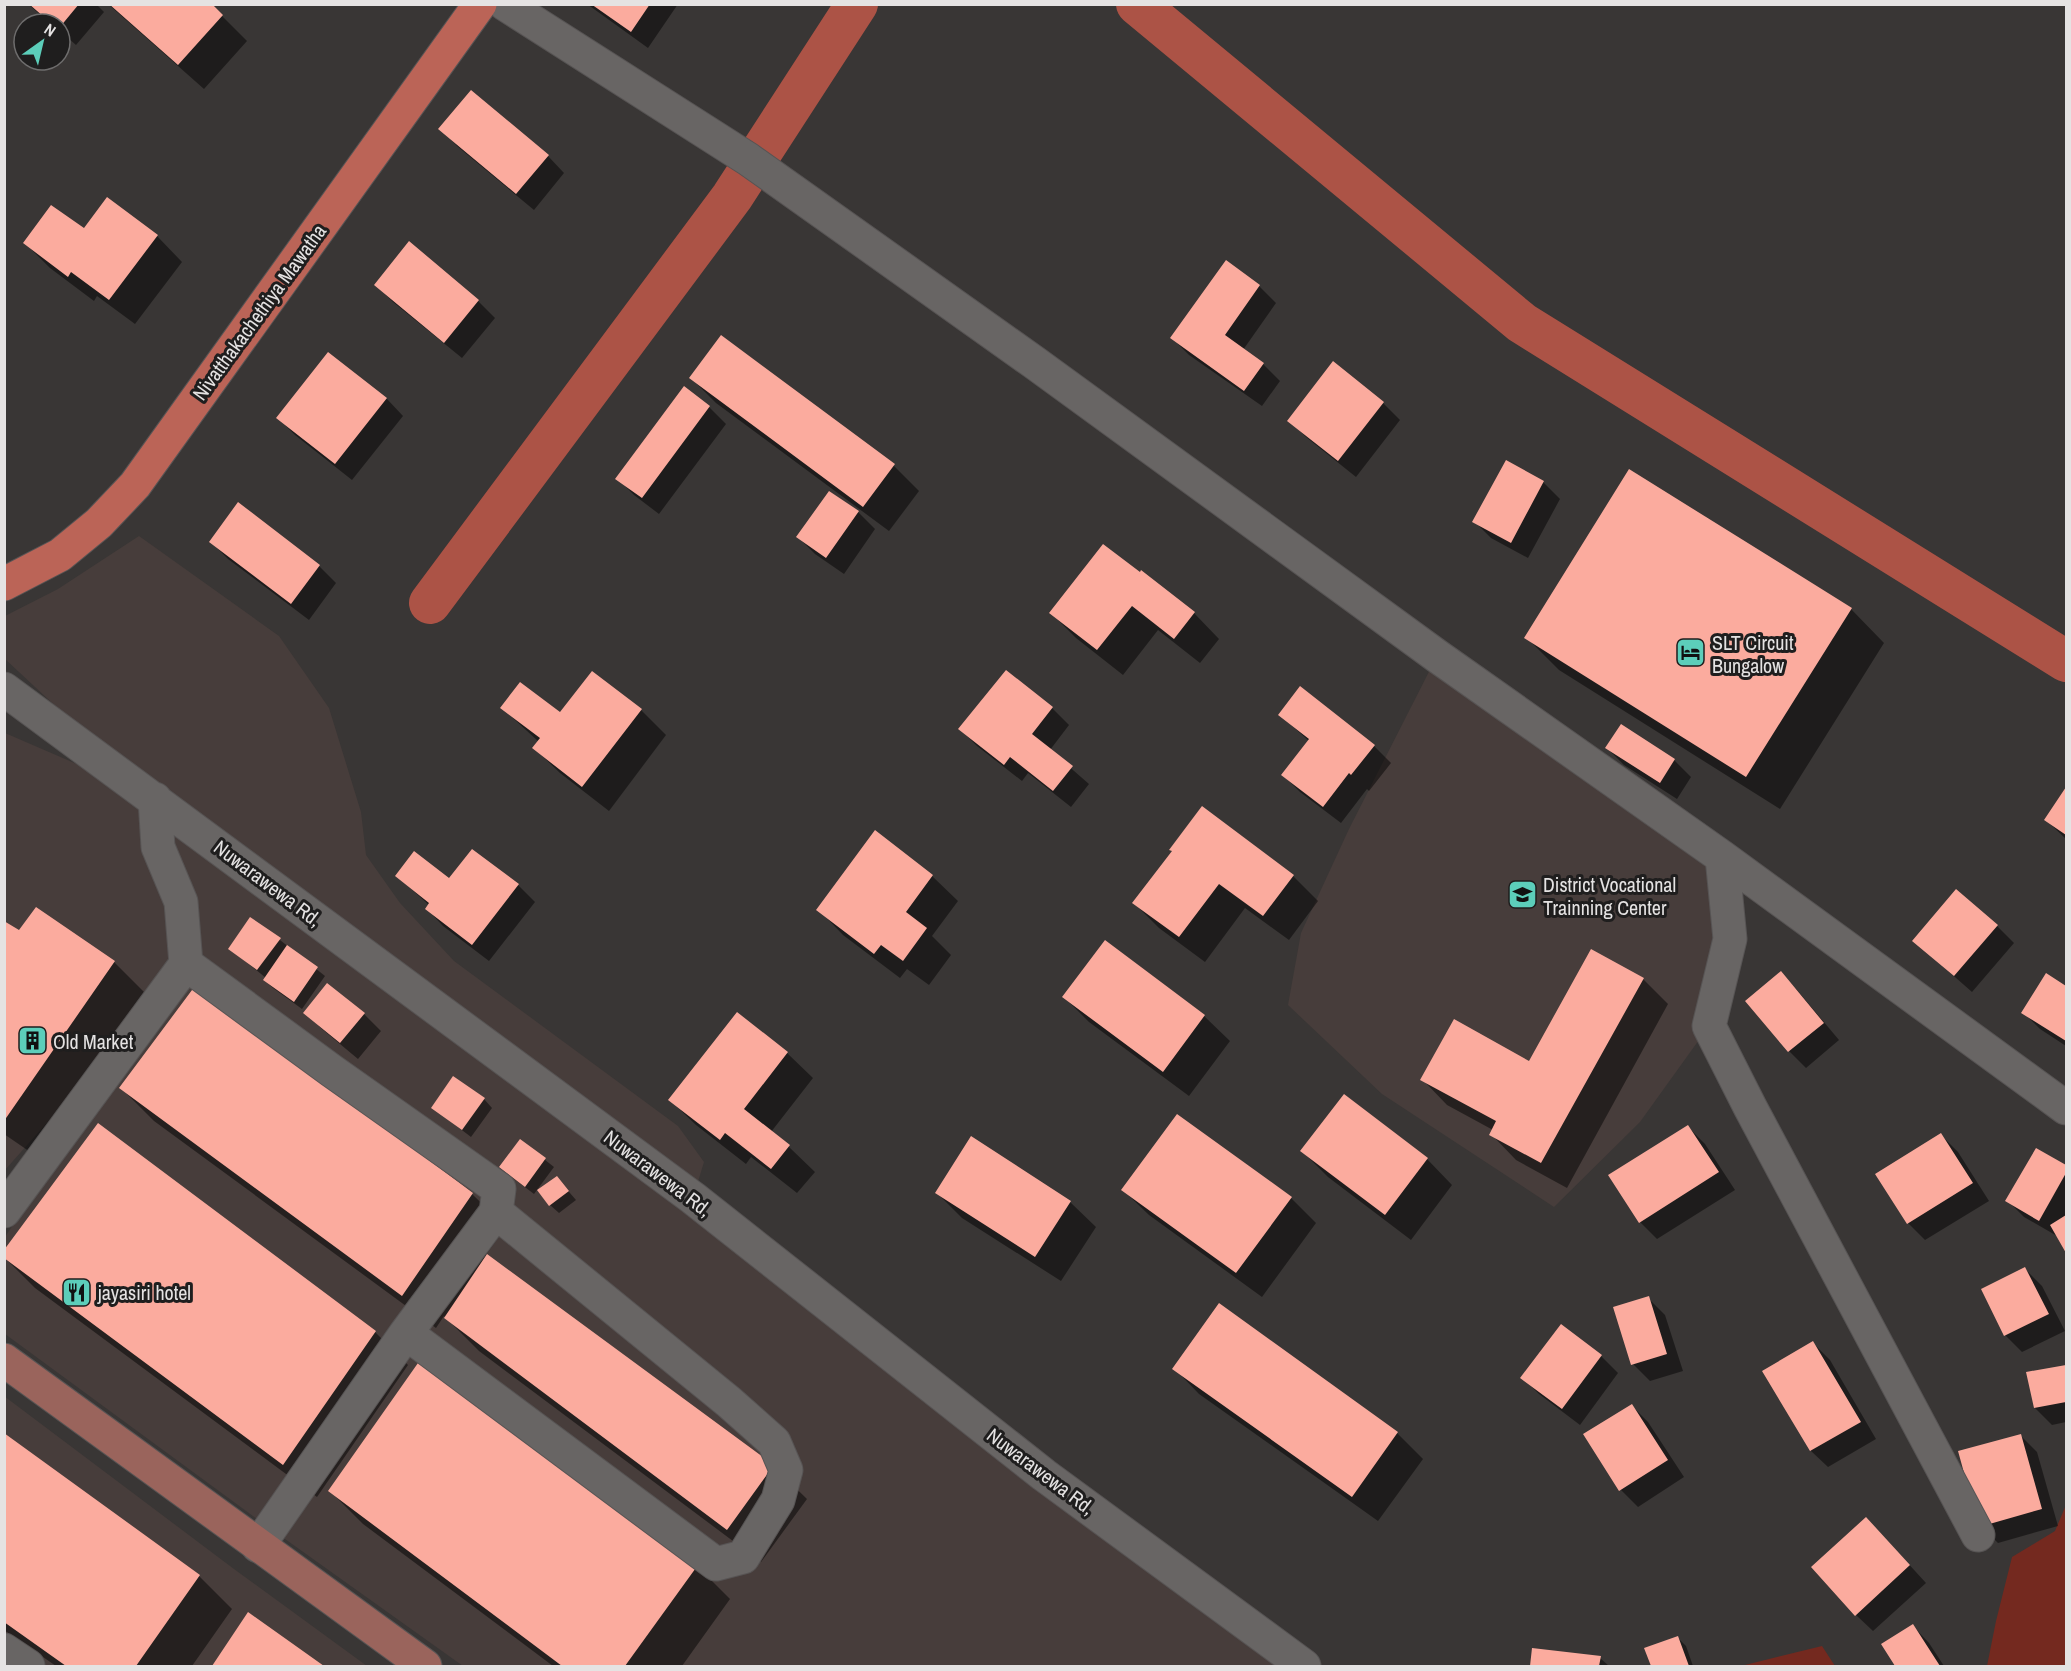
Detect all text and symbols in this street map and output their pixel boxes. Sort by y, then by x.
north arrow [12,12,72,72]
text: N [40,18,60,41]
street label: Nivatthakachethiya Mawatha [186,219,332,405]
place label: SLT Circuit Bungalow [1712,629,1794,679]
hotel icon: SLT Circuit Bungalow [1675,637,1707,669]
street label: Nuwarawewa Rd, [209,834,327,932]
place label: District Vocational Trainning Center [1543,871,1676,921]
school or university icon: District Vocational Trainning Center [1506,879,1538,911]
building icon: Old Market [16,1025,48,1057]
place label: Old Market [53,1028,134,1055]
street label: Nuwarawewa Rd, [599,1124,717,1222]
restaurant icon: jayasiri hotel [61,1276,93,1308]
place label: jayasiri hotel [97,1279,191,1306]
street label: Nuwarawewa Rd, [982,1422,1100,1520]

